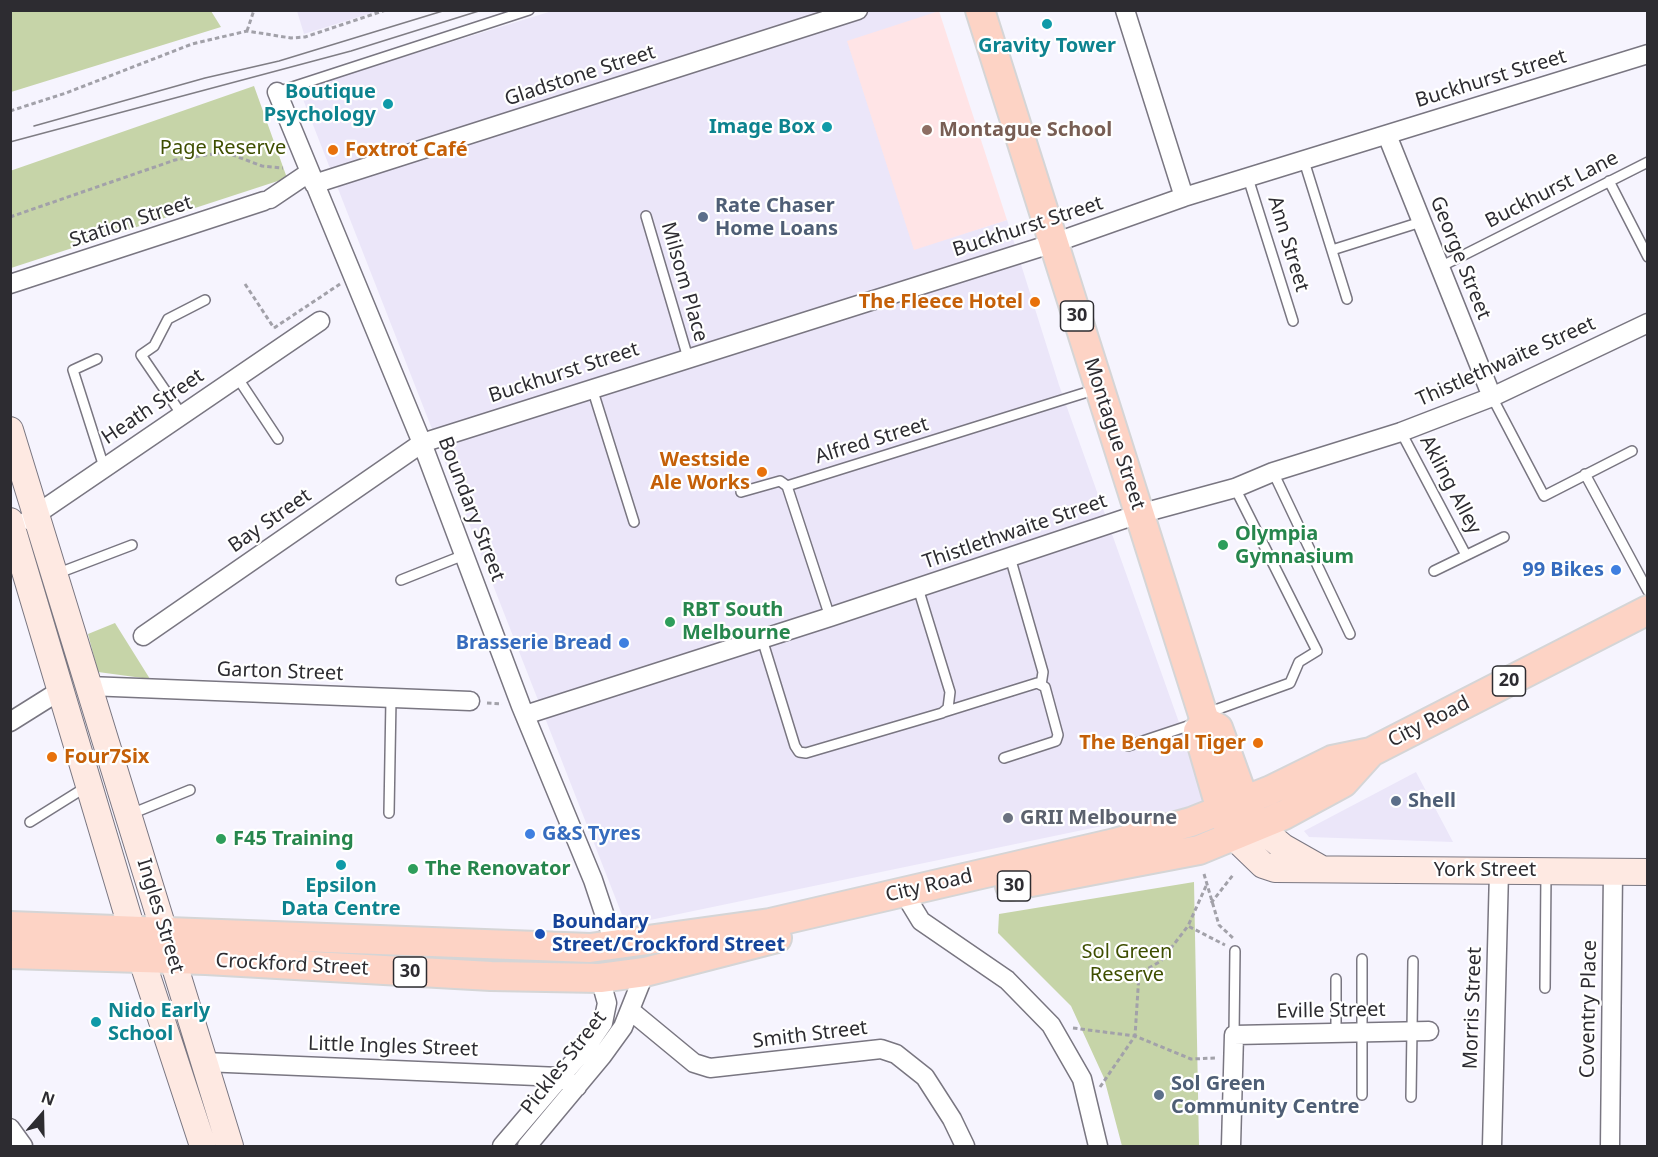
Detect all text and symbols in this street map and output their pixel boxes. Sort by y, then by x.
marker: Gravity Tower [1040,17,1054,31]
place label: Gravity Tower [978,34,1116,58]
street label: Gladstone Street [502,40,658,112]
street label: Buckhurst Street [1413,45,1569,113]
place label: Boutique Psychology [264,80,376,127]
marker: Boutique Psychology [381,97,395,111]
place label: Image Box [709,115,815,139]
place label: Montague School [939,118,1112,142]
marker: Image Box [820,120,834,134]
marker: Montague School [920,123,934,137]
park label: Page Reserve [160,136,286,160]
place label: Foxtrot Café [345,138,468,162]
marker: Foxtrot Café [326,143,340,157]
street label: Buckhurst Lane [1482,146,1622,234]
street label: Station Street [67,191,195,253]
street label: Buckhurst Street [950,191,1106,263]
street label: Ann Street [1262,193,1314,295]
street label: George Street [1424,193,1496,323]
place label: Rate Chaser Home Loans [715,194,838,241]
marker: Rate Chaser Home Loans [696,210,710,224]
street label: Milsom Place [655,219,713,345]
place label: The Fleece Hotel [859,290,1023,314]
marker: The Fleece Hotel [1028,295,1042,309]
road number: 30 [1060,301,1094,331]
street label: Thistlethwaite Street [1413,312,1599,412]
street label: Buckhurst Street [486,337,642,409]
street label: Montague Street [1078,355,1150,513]
street label: Heath Street [97,364,209,450]
street label: Alfred Street [812,412,932,470]
street label: Akling Alley [1414,432,1486,538]
street label: Boundary Street [432,433,510,585]
place label: Westside Ale Works [650,448,750,495]
marker: Westside Ale Works [755,465,769,479]
street label: Bay Street [224,484,316,558]
street label: Thistlethwaite Street [920,489,1110,575]
place label: Olympia Gymnasium [1235,522,1354,569]
marker: Olympia Gymnasium [1216,538,1230,552]
place label: 99 Bikes [1522,558,1604,582]
marker: 99 Bikes [1609,563,1623,577]
place label: RBT South Melbourne [682,598,791,645]
marker: RBT South Melbourne [663,615,677,629]
place label: Brasserie Bread [456,631,612,655]
marker: Brasserie Bread [617,636,631,650]
street label: Garton Street [216,658,344,686]
road number: 20 [1492,666,1526,696]
street label: City Road [1384,691,1474,753]
place label: The Bengal Tiger [1079,731,1246,755]
marker: The Bengal Tiger [1251,736,1265,750]
place label: Four7Six [64,745,149,769]
marker: Four7Six [45,750,59,764]
place label: Shell [1408,789,1456,813]
marker: Shell [1389,794,1403,808]
place label: GRII Melbourne [1020,806,1177,830]
marker: GRII Melbourne [1001,811,1015,825]
place label: G&S Tyres [542,822,641,846]
place label: F45 Training [233,827,354,851]
marker: G&S Tyres [523,827,537,841]
marker: F45 Training [214,832,228,846]
street label: Ingles Street [131,856,189,976]
place label: The Renovator [425,857,570,881]
marker: Epsilon Data Centre [334,858,348,872]
street label: York Street [1434,858,1536,882]
marker: The Renovator [406,862,420,876]
street label: City Road [883,864,975,908]
road number: 30 [998,871,1030,901]
place label: Epsilon Data Centre [281,874,401,921]
place label: Boundary Street/Crockford Street [552,910,785,957]
marker: Boundary Street/Crockford Street [533,927,547,941]
park label: Sol Green Reserve [1082,940,1172,987]
street label: Coventry Place [1576,940,1602,1078]
street label: Morris Street [1459,946,1487,1070]
street label: Crockford Street [215,949,369,981]
road number: 30 [394,957,426,987]
street label: Eville Street [1276,998,1386,1024]
place label: Nido Early School [108,999,210,1046]
street label: Pickles Street [516,1007,612,1119]
marker: Nido Early School [89,1015,103,1029]
street label: Smith Street [751,1016,869,1054]
street label: Little Ingles Street [308,1032,478,1062]
place label: Sol Green Community Centre [1171,1072,1360,1119]
north arrow [12,1085,72,1145]
text: N [38,1086,58,1111]
marker: Sol Green Community Centre [1152,1088,1166,1102]

